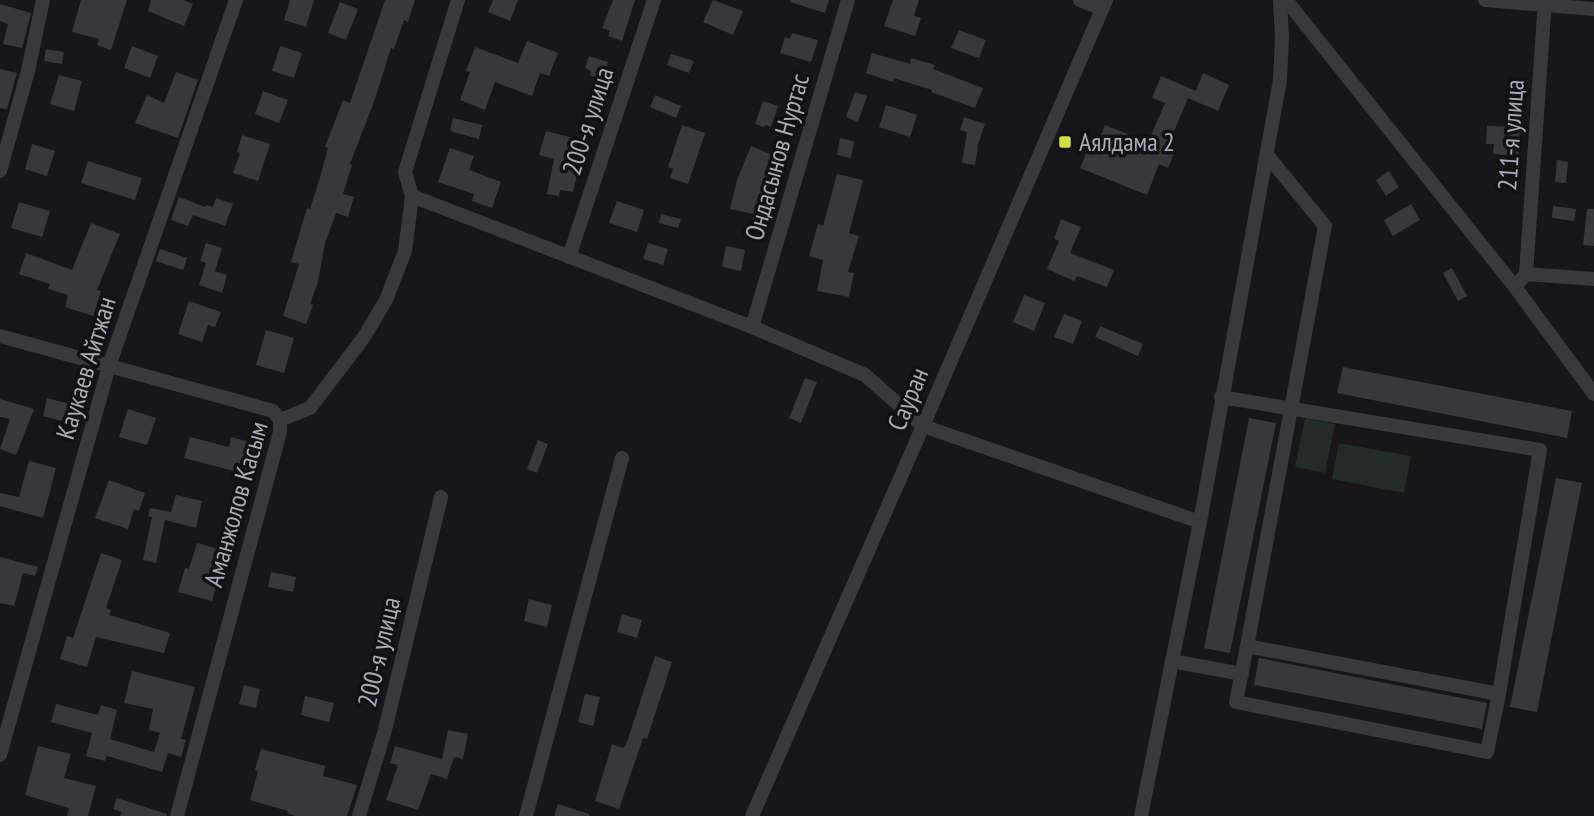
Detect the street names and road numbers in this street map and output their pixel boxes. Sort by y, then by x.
street label: 200-я улица [555,63,620,179]
street label: Ондасынов Нуртас [737,70,816,244]
street label: 211-я улица [1490,78,1531,192]
street label: Каукаев Айтжан [48,293,123,443]
street label: Сауран [880,362,935,435]
street label: Аманжолов Касым [196,417,275,590]
street label: 200-я улица [350,594,407,710]

